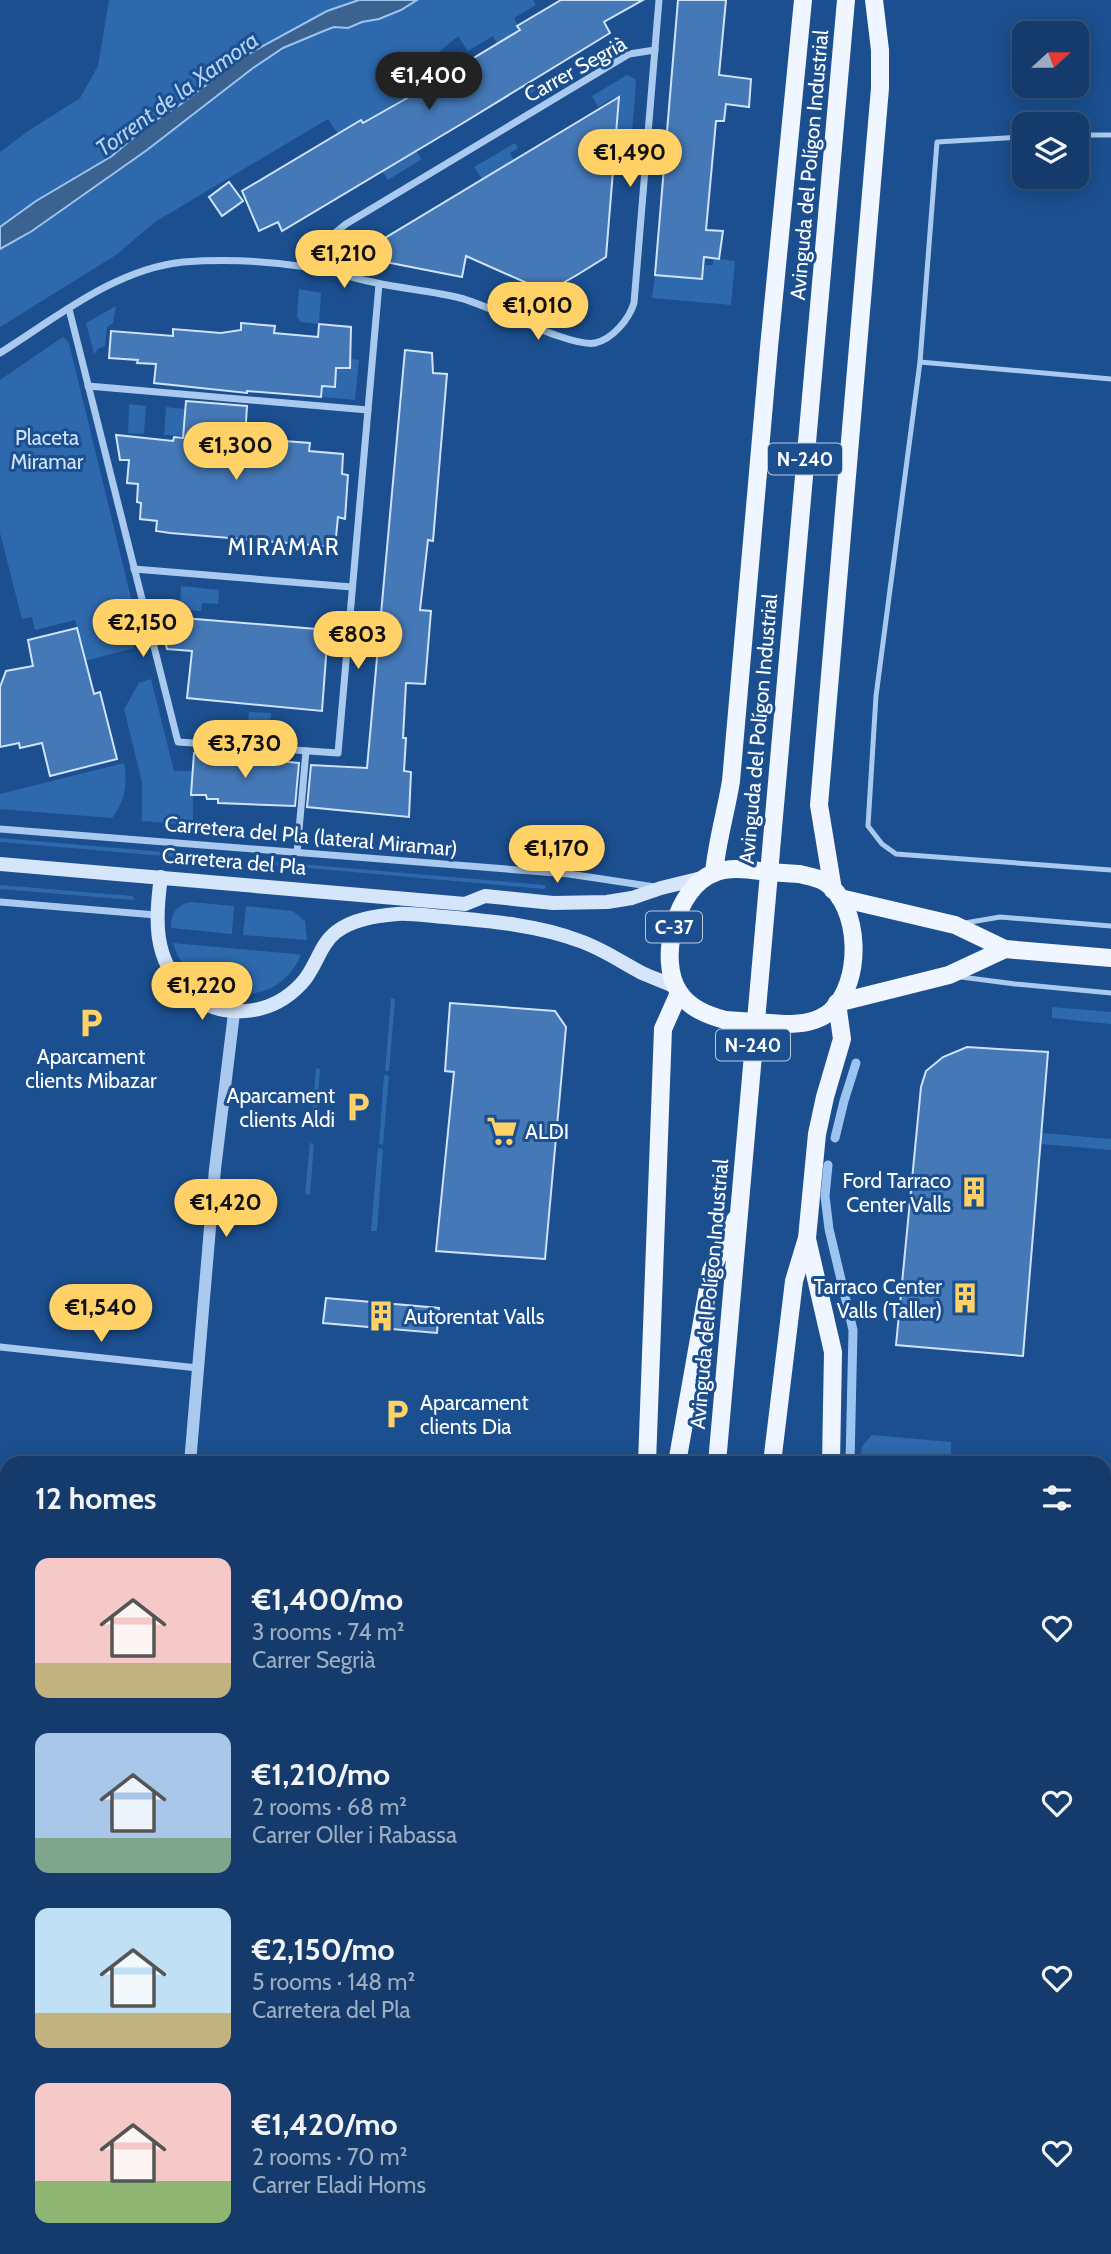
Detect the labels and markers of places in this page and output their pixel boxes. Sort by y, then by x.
pin: €1,400 [372,52,486,112]
pin: €1,490 [573,130,687,189]
pin: €1,210 [287,230,401,290]
pin: €1,010 [481,282,595,342]
pin: €1,300 [179,422,293,482]
pin: €2,150 [86,600,200,659]
pin: €803 [317,612,399,671]
pin: €3,730 [188,720,302,780]
pin: €1,170 [500,826,614,885]
pin: €1,220 [145,962,259,1022]
parking icon: Aparcament clients Mibazar [74,1006,108,1040]
place label: Aparcament clients Mibazar [25,1044,157,1093]
place label: Aparcament clients Aldi [226,1083,335,1132]
parking icon: Aparcament clients Aldi [341,1090,375,1124]
supermarket icon: ALDI [485,1114,519,1148]
place label: ALDI [525,1119,569,1144]
place label: Ford Tarraco Center Valls [843,1168,951,1217]
building icon: Ford Tarraco Center Valls [957,1175,991,1209]
pin: €1,420 [169,1180,283,1239]
place label: Tarraco Center Valls (Taller) [814,1274,942,1323]
building icon: Tarraco Center Valls (Taller) [948,1281,982,1315]
pin: €1,540 [44,1284,158,1344]
building icon: Autorentat Valls [364,1299,398,1333]
place label: Autorentat Valls [404,1304,545,1329]
place label: Aparcament clients Dia [420,1390,529,1439]
parking icon: Aparcament clients Dia [380,1397,414,1431]

